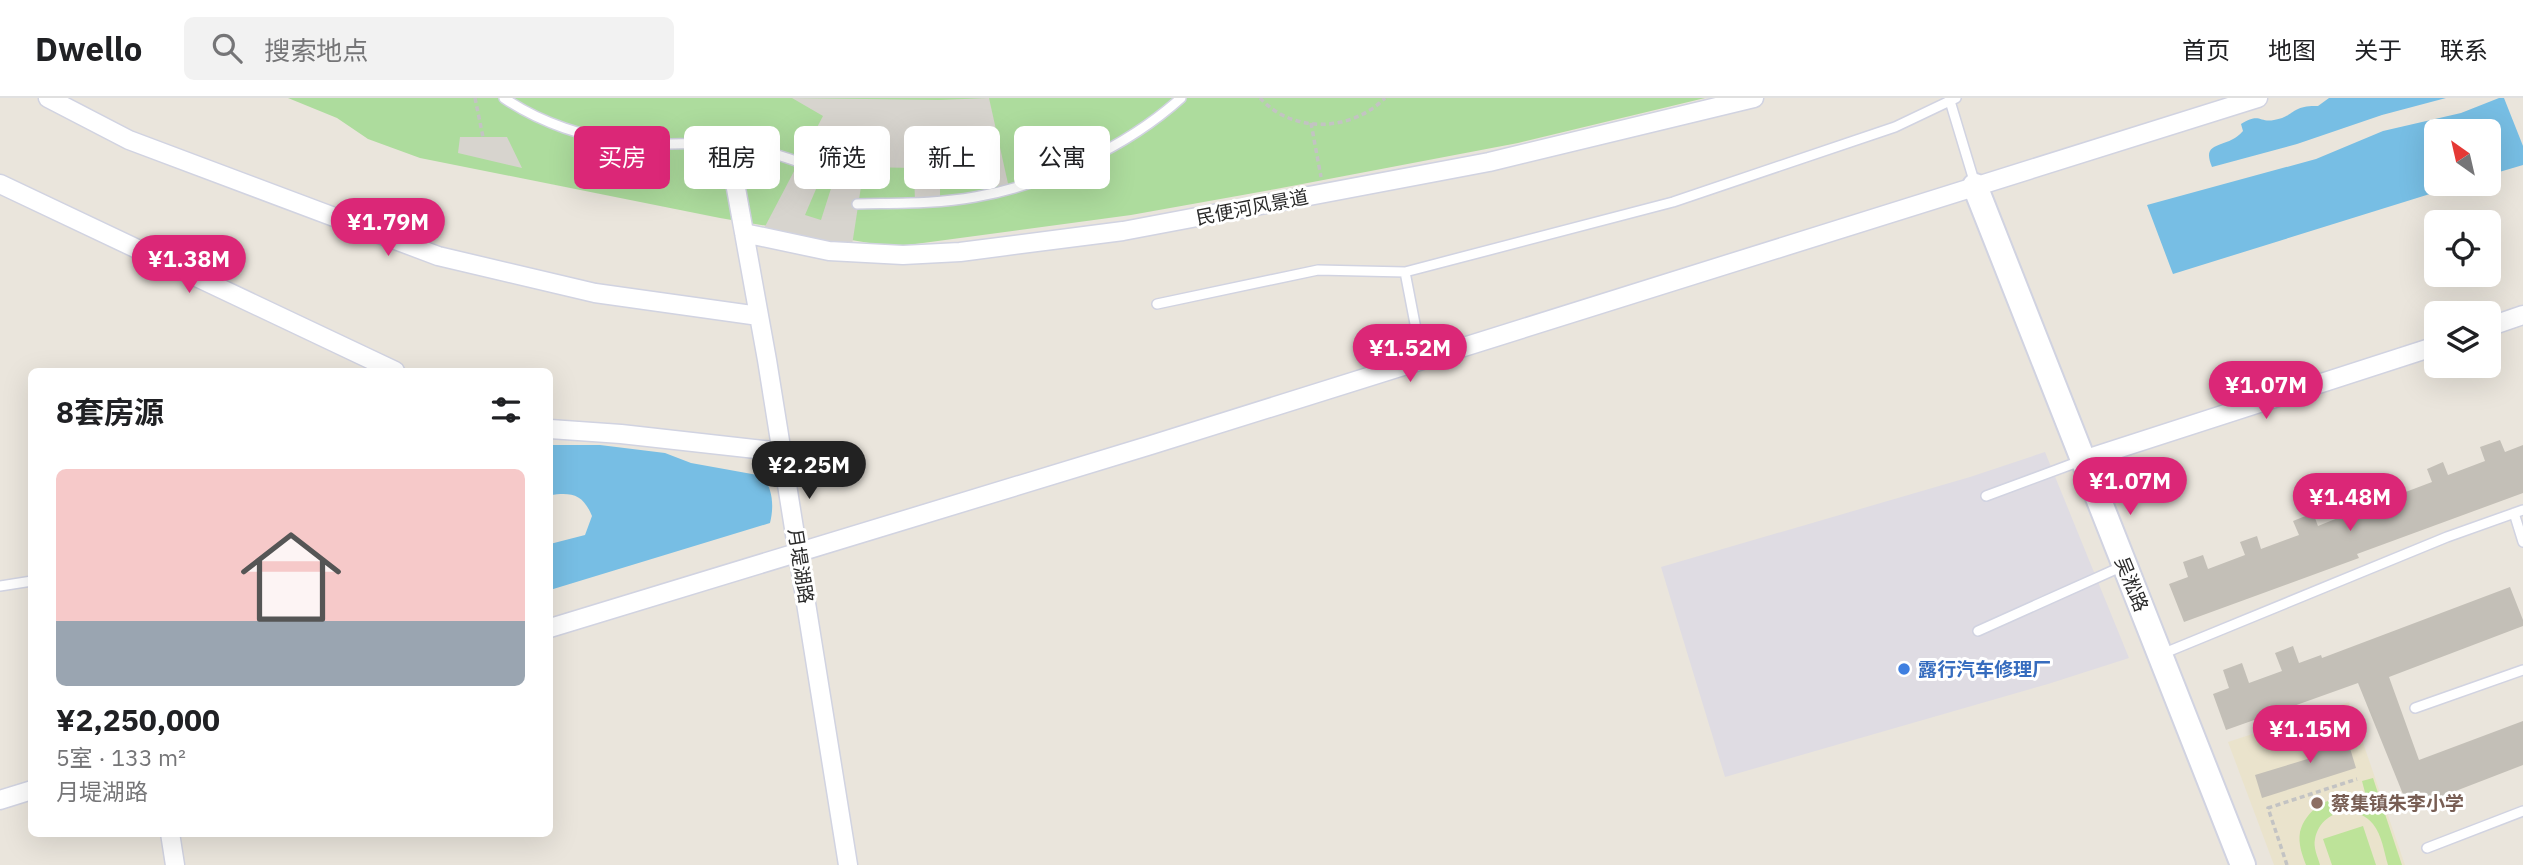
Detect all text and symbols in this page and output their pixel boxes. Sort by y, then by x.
search box [184,17,674,80]
text: Dwello [35,27,142,70]
icon: search [208,29,246,67]
text: 搜索地点 [264,33,368,67]
text: 首页 [2182,34,2230,66]
text: 地图 [2268,34,2316,66]
text: 关于 [2354,34,2402,66]
text: 联系 [2440,34,2488,66]
north arrow [2424,119,2501,196]
map controls [2424,119,2501,378]
chip: 买房 [574,126,670,189]
chip: 租房 [684,126,780,189]
chip: 筛选 [794,126,890,189]
chip: 新上 [904,126,1000,189]
chip: 公寓 [1014,126,1110,189]
street label: 民便河风景道 [1194,184,1310,230]
pin: ¥1.79M [331,198,445,258]
text: ¥1.79M [347,206,429,236]
button: locate [2424,210,2501,287]
pin: ¥1.38M [132,236,246,295]
text: ¥1.38M [148,243,230,273]
button: layers [2424,301,2501,378]
pin: ¥1.52M [1353,324,1467,384]
text: ¥1.52M [1369,332,1451,362]
pin: ¥1.07M [2209,362,2323,421]
text: ¥1.07M [2225,369,2307,399]
icon: filters [487,391,525,429]
text: 8套房源 [56,392,164,431]
pin: ¥2.25M [752,442,866,501]
text: ¥2.25M [768,449,850,479]
pin: ¥1.07M [2073,458,2187,517]
text: ¥1.07M [2089,465,2171,495]
pin: ¥1.48M [2293,474,2407,533]
text: ¥1.48M [2309,481,2391,511]
icon: home [228,514,354,640]
street label: 月堤湖路 [783,527,819,605]
street label: 吴淞路 [2110,553,2154,615]
place label: 露行汽车修理厂 [1918,657,2051,681]
marker: 露行汽车修理厂 [1896,661,1912,677]
text: ¥2,250,000 [56,700,220,739]
pin: ¥1.15M [2253,706,2367,765]
text: ¥1.15M [2269,713,2351,743]
text: 5室 · 133 m² [56,742,186,772]
text: 月堤湖路 [56,776,148,806]
place label: 蔡集镇朱李小学 [2331,791,2464,815]
marker: 蔡集镇朱李小学 [2309,795,2325,811]

